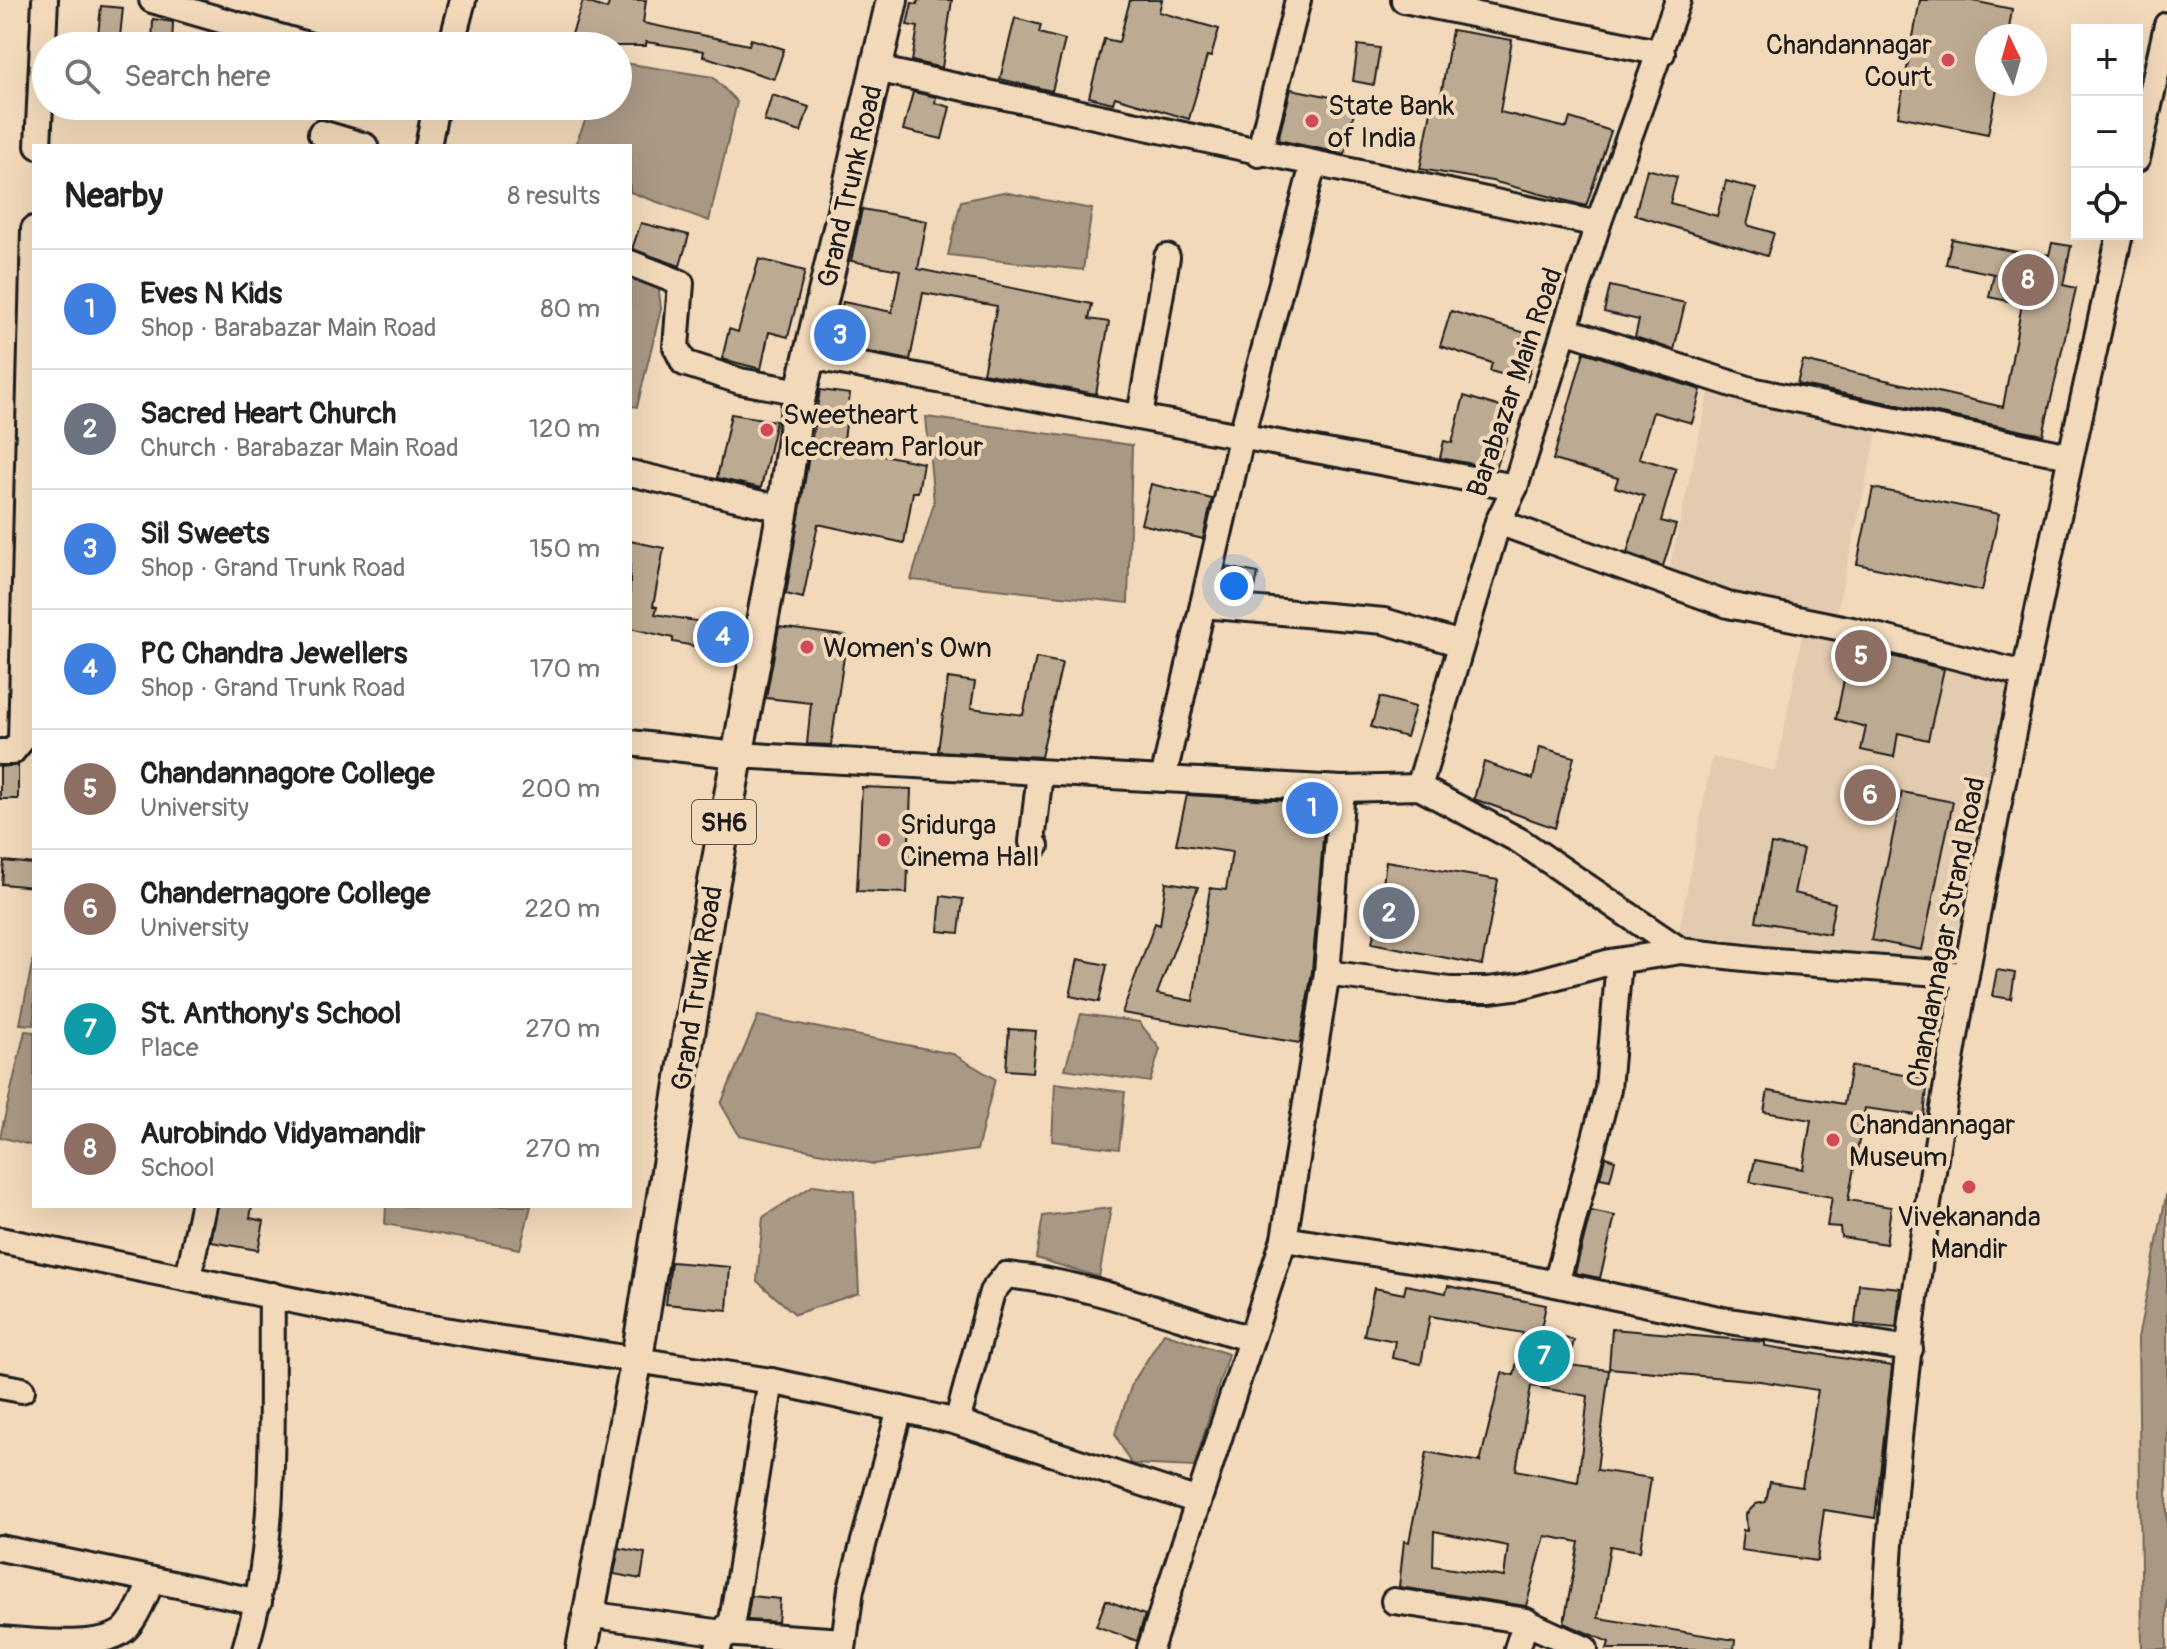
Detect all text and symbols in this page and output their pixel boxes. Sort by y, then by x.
north arrow [1975,24,2047,96]
map controls [2071,24,2143,240]
button: + [2071,24,2143,96]
place label: Chandannagar Court [1766,28,1933,95]
search box [32,32,632,120]
marker: Chandannagar Court [1939,51,1957,69]
icon: search [60,54,104,98]
text: Search here [124,58,271,95]
street label: Grand Trunk Road [810,82,891,291]
place label: State Bank of India [1328,89,1455,156]
button: − [2071,96,2143,168]
marker: State Bank of India [1303,112,1321,130]
button: locate [2071,168,2143,240]
text: Nearby [64,175,163,218]
text: 8 results [507,180,600,212]
pin: 8 [2002,250,2054,310]
street label: Barabazar Main Road [1460,263,1571,502]
text: Eves N Kids [140,275,282,312]
text: 1 [85,293,95,325]
text: 80 m [540,293,600,325]
pin: 3 [814,305,866,365]
text: Shop · Barabazar Main Road [140,312,437,344]
text: Sacred Heart Church [140,395,396,432]
place label: Sweetheart Icecream Parlour [783,398,983,465]
text: 2 [83,413,97,445]
text: 120 m [529,413,600,445]
marker: Sweetheart Icecream Parlour [758,421,776,439]
text: Church · Barabazar Main Road [140,432,459,464]
text: Sil Sweets [140,515,269,552]
text: 3 [83,533,97,565]
text: 150 m [529,533,600,565]
text: Shop · Grand Trunk Road [140,552,406,584]
your location [1214,566,1254,606]
pin: 4 [697,607,749,667]
pin: 5 [1835,626,1887,686]
place label: Women's Own [823,631,992,666]
text: PC Chandra Jewellers [140,635,407,672]
marker: Women's Own [798,638,816,656]
text: 4 [82,653,98,685]
text: 170 m [530,653,600,685]
text: Shop · Grand Trunk Road [140,672,406,704]
text: Chandannagore College [140,755,434,792]
pin: 6 [1844,765,1896,825]
text: 5 [83,773,97,805]
text: 200 m [521,773,600,805]
street label: Chandannagar Strand Road [1899,774,1994,1091]
pin: 1 [1286,778,1338,838]
text: University [140,792,249,824]
road number: SH6 [692,800,756,844]
place label: Sridurga Cinema Hall [900,808,1039,875]
marker: Sridurga Cinema Hall [875,831,893,849]
text: Chandernagore College [140,875,430,912]
street label: Grand Trunk Road [664,883,731,1093]
pin: 2 [1363,883,1415,943]
text: 6 [82,893,98,925]
text: 220 m [524,893,600,925]
text: University [140,912,249,944]
text: St. Anthony's School [140,995,401,1032]
text: 7 [83,1013,97,1045]
text: 270 m [525,1013,600,1045]
text: Place [140,1032,199,1064]
place label: Chandannagar Museum [1849,1108,2015,1175]
text: Aurobindo Vidyamandir [140,1115,425,1152]
marker: Chandannagar Museum [1824,1131,1842,1149]
text: 8 [83,1133,97,1165]
text: 270 m [525,1133,600,1165]
text: School [140,1152,215,1184]
marker: Vivekananda Mandir [1960,1178,1978,1196]
place label: Vivekananda Mandir [1897,1200,2041,1267]
pin: 7 [1518,1326,1570,1386]

